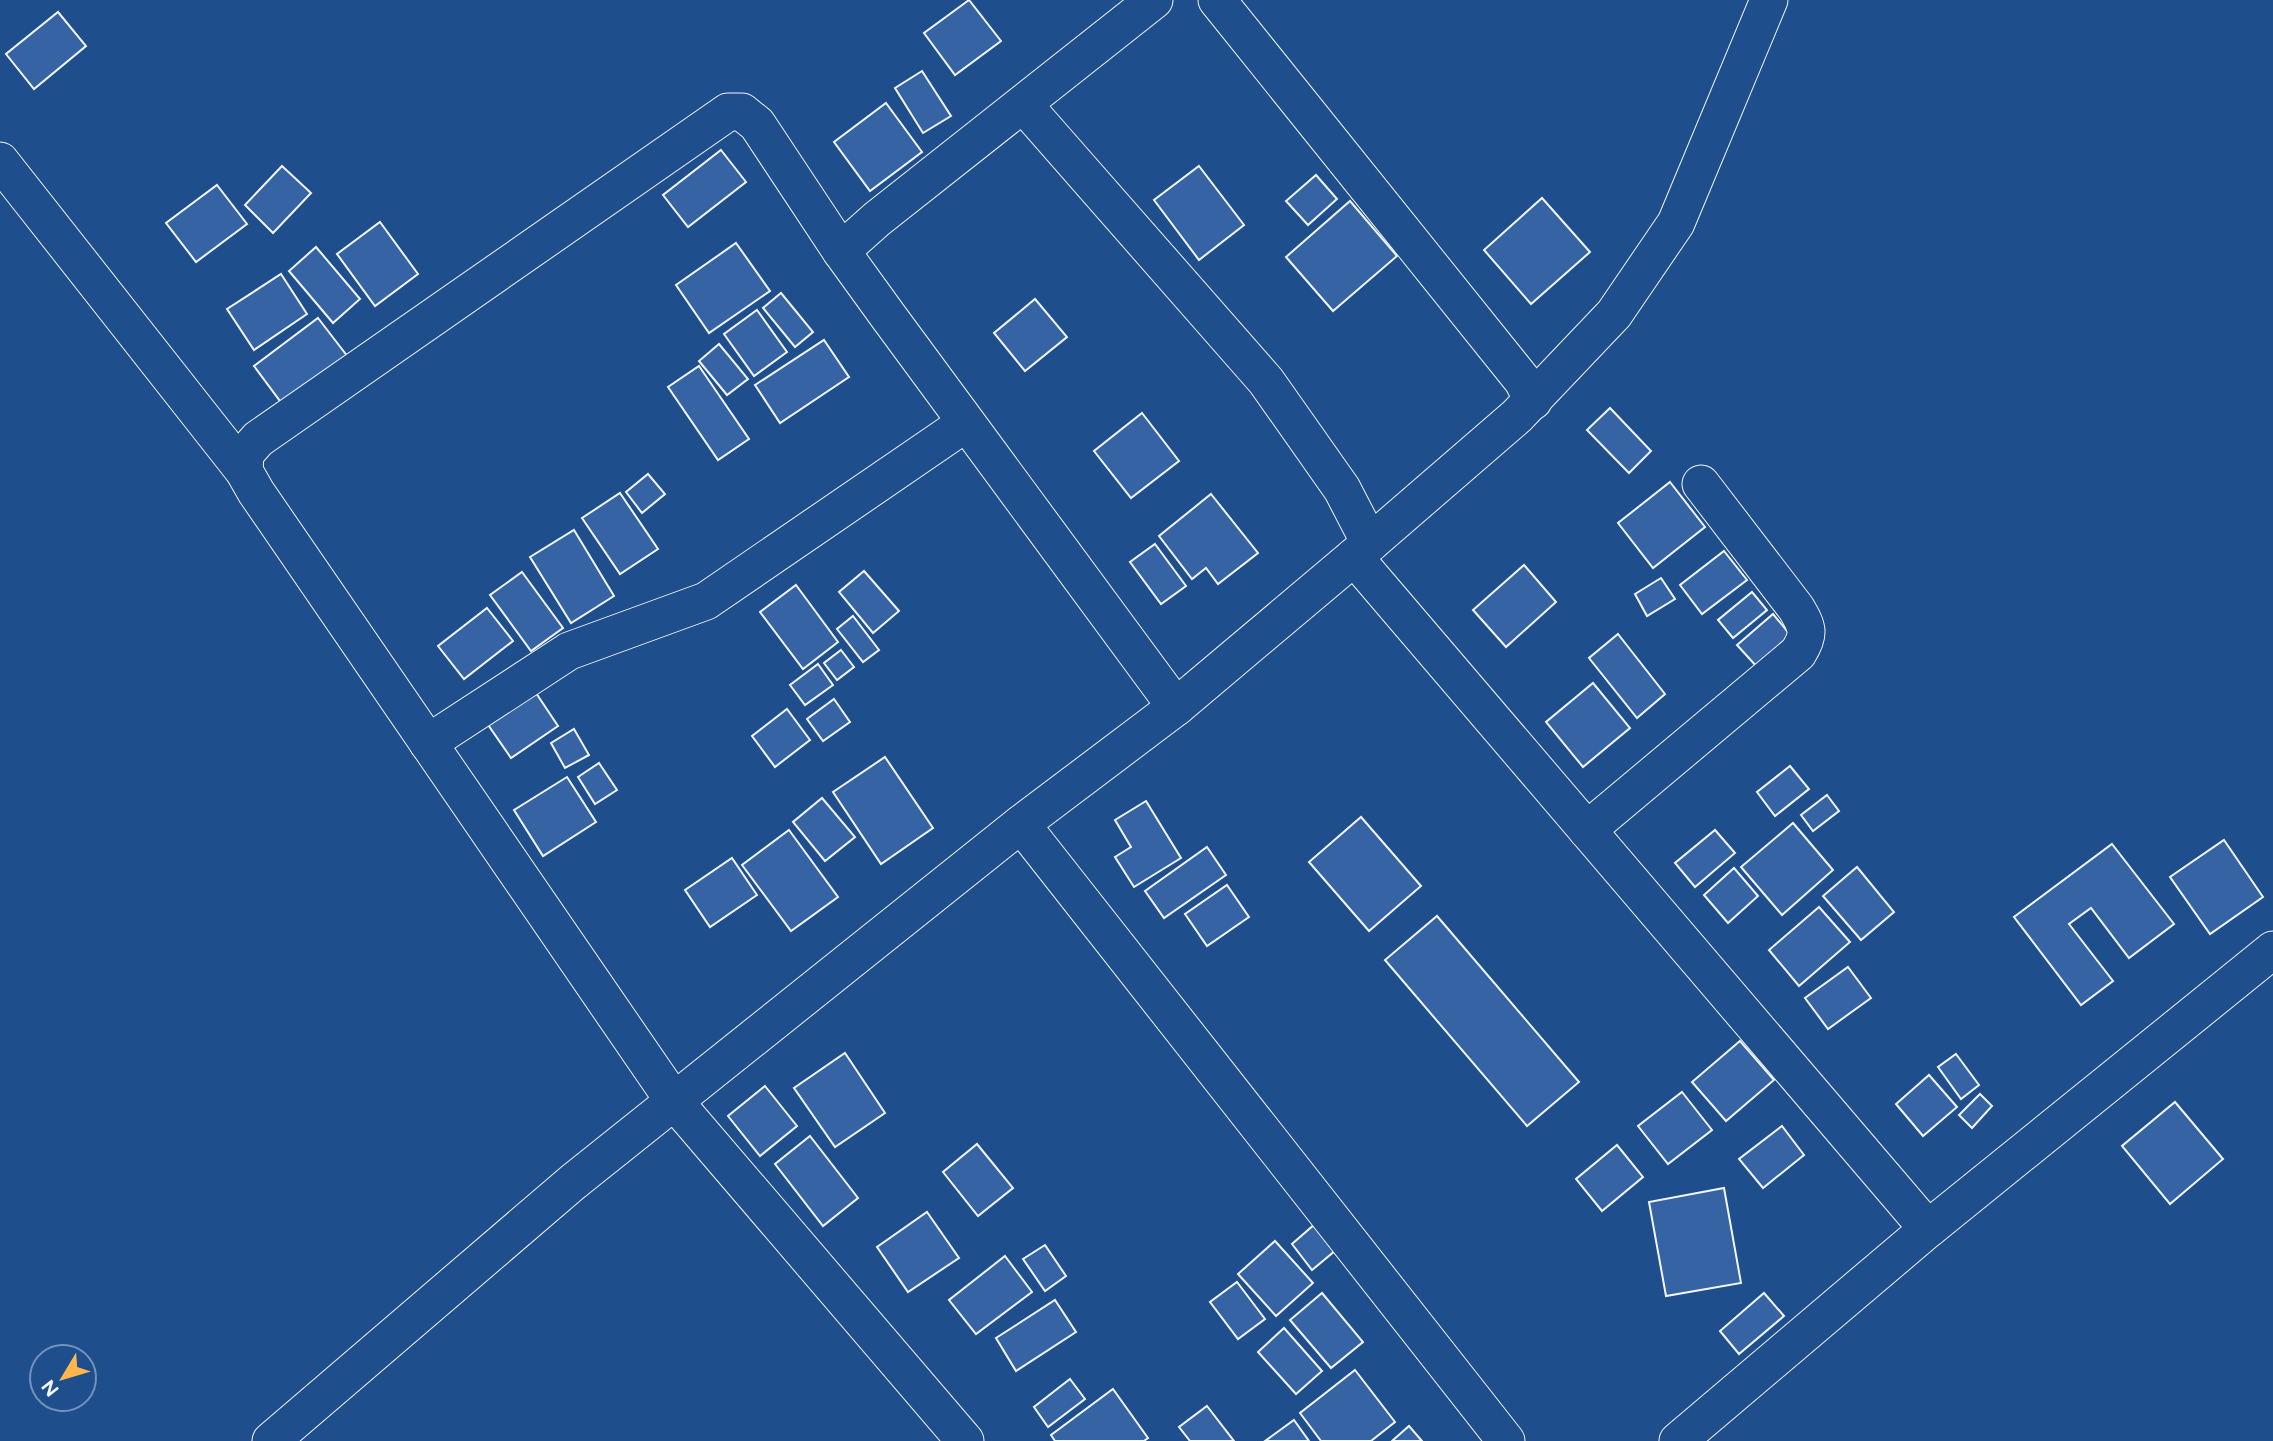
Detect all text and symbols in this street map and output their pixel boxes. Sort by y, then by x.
north arrow [28,1343,98,1413]
text: N [36,1375,64,1401]

